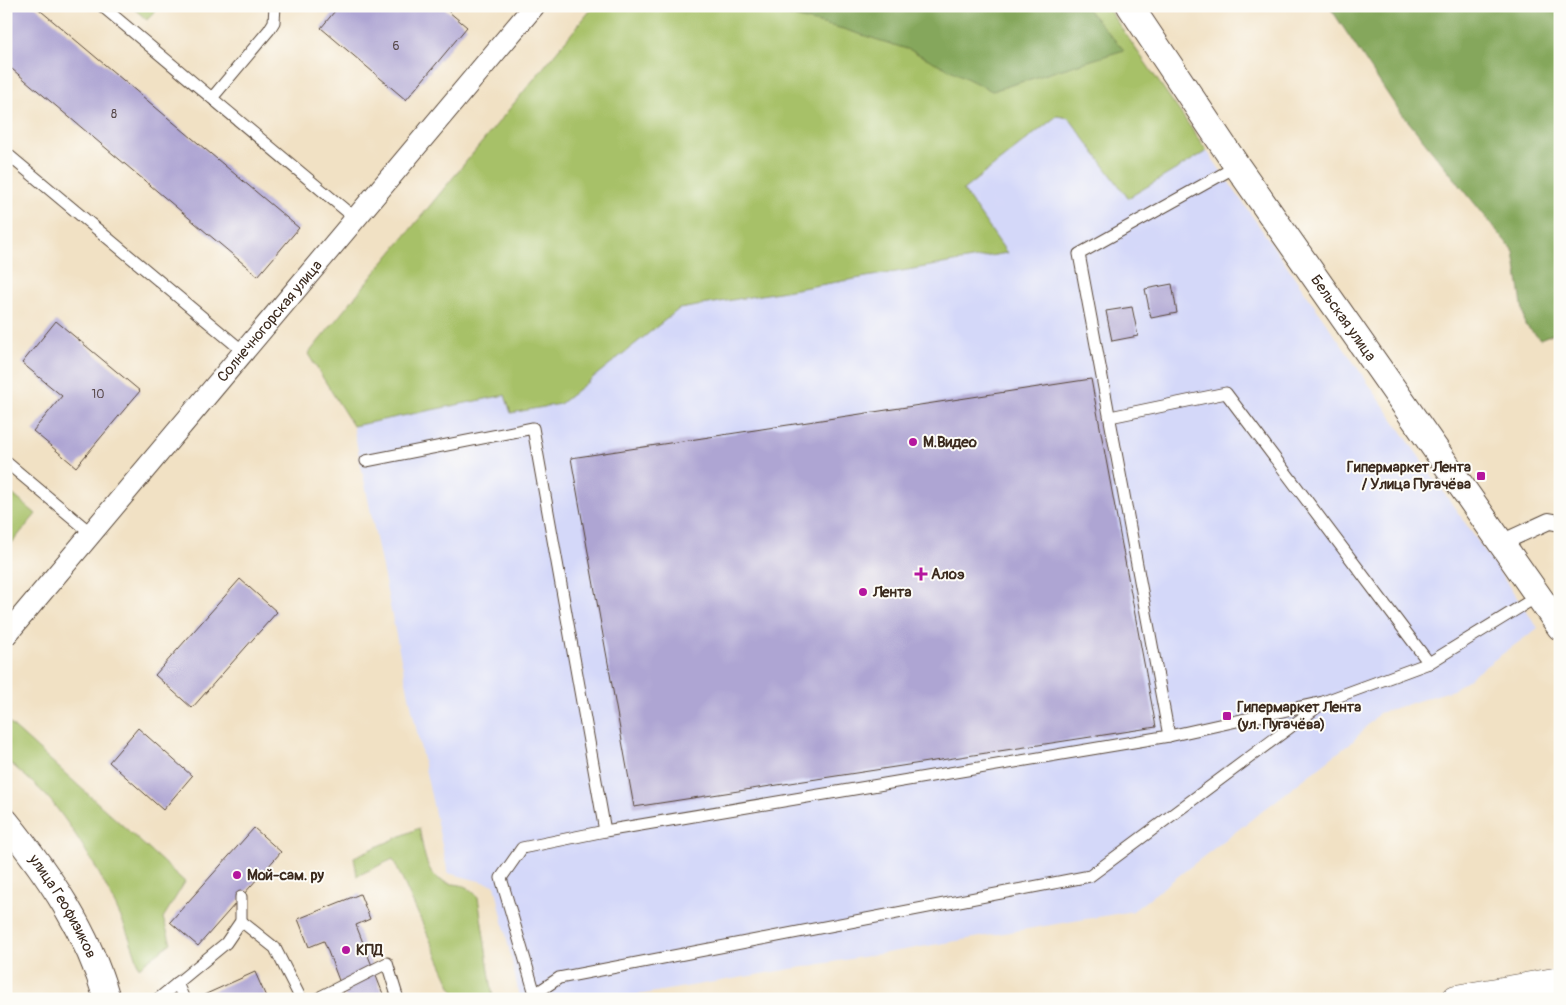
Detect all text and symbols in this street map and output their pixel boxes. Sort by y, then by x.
house number: 6 [393,39,400,54]
house number: 8 [111,107,117,122]
street label: Солнечногорская улица [213,256,327,386]
street label: Бельская улица [1306,271,1380,365]
house number: 10 [92,387,104,402]
place label: М.Видео [923,433,977,452]
marker: М.Видео [907,436,919,448]
place label: Гипермаркет Лента / Улица Пугачёва [1347,458,1471,494]
marker: Гипермаркет Лента / Улица Пугачёва [1475,470,1487,482]
place label: Алоэ [931,565,965,584]
marker: Алоэ [915,568,927,580]
place label: Лента [872,583,911,602]
marker: Лента [857,586,869,598]
place label: Гипермаркет Лента (ул. Пугачёва) [1237,698,1361,734]
marker: Гипермаркет Лента (ул. Пугачёва) [1221,710,1233,722]
street label: улица Геофизиков [24,850,100,961]
place label: Мой-сам. ру [247,866,325,885]
marker: Мой-сам. ру [231,869,243,881]
place label: КПД [356,941,384,960]
marker: КПД [340,944,352,956]

